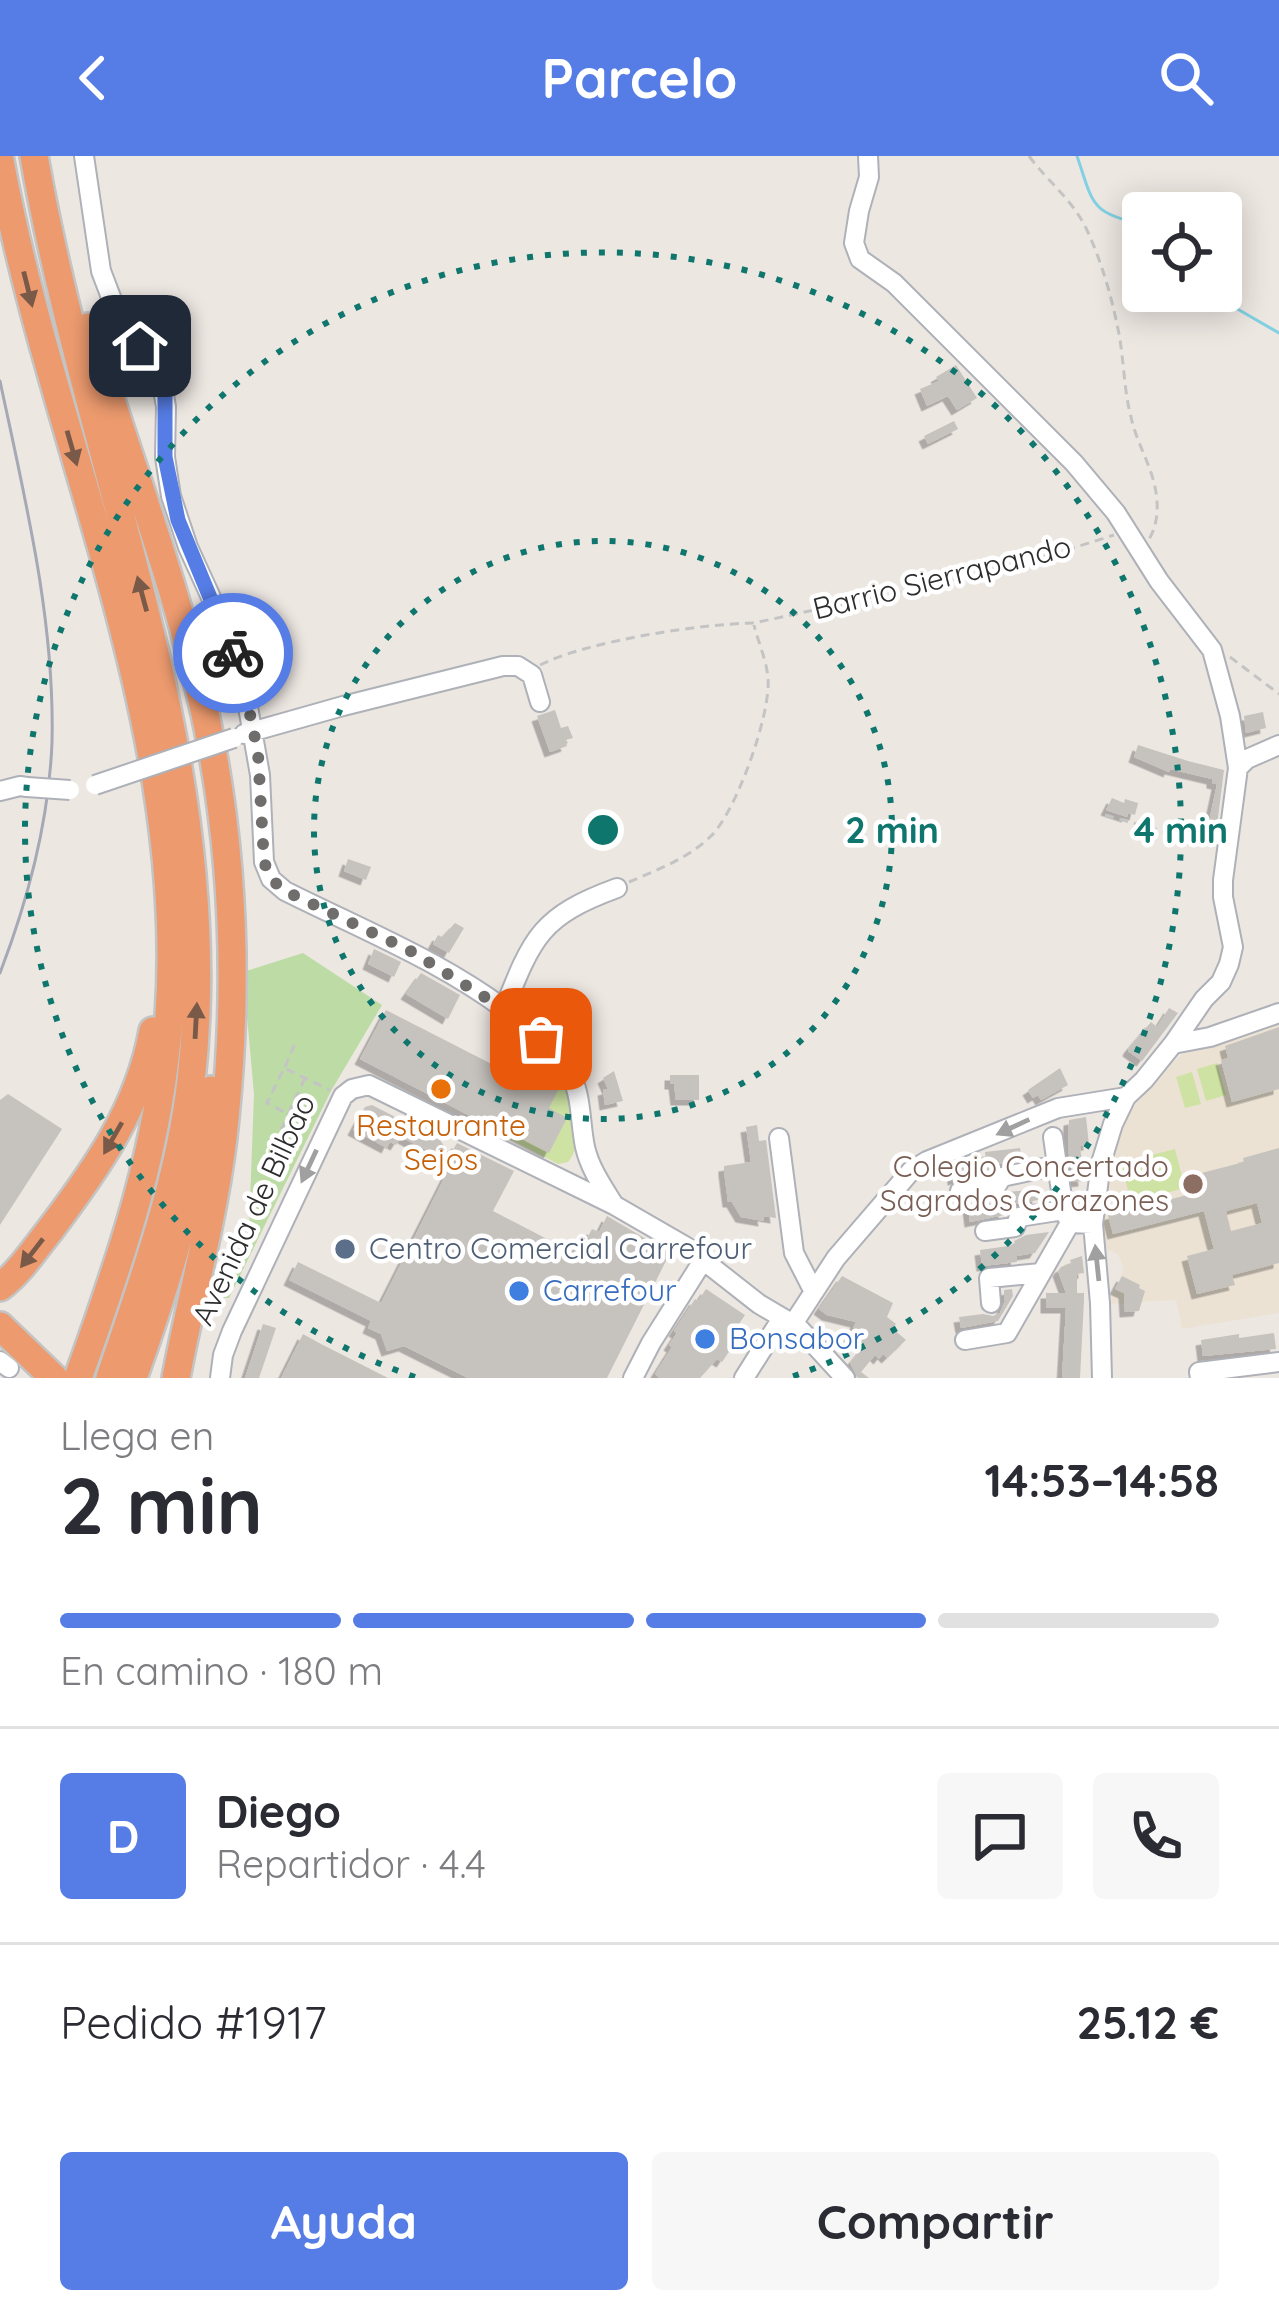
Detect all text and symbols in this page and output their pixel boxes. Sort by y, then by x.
text: Parcelo [541,44,738,112]
icon: back [60,45,126,111]
icon: search [1153,45,1219,111]
map controls [1122,192,1242,312]
button: locate [1122,192,1242,312]
one-way arrow [19,271,38,308]
pin [89,295,191,397]
icon: home [107,313,173,379]
one-way arrow [63,430,82,467]
street label: Barrio Sierrapando [809,527,1075,627]
one-way arrow [131,575,150,612]
courier [173,593,293,713]
icon: bike [200,620,266,686]
text: 2 min [845,807,939,852]
text: 4 min [1134,807,1228,852]
centre of rings [582,809,624,851]
pin [490,988,592,1090]
one-way arrow [187,1001,206,1039]
icon: bag [508,1006,574,1072]
marker: Restaurante Sejos [428,1076,454,1102]
street label: Avenida de Bilbao [183,1088,323,1331]
place label: Restaurante Sejos [356,1106,526,1178]
one-way arrow [995,1117,1030,1137]
one-way arrow [104,1122,125,1155]
place label: Colegio Concertado Sagrados Corazones [880,1147,1169,1219]
one-way arrow [299,1149,319,1184]
marker: Colegio Concertado Sagrados Corazones [1180,1171,1206,1197]
place label: Centro Comercial Carrefour [369,1229,752,1267]
marker: Centro Comercial Carrefour [332,1236,358,1262]
one-way arrow [20,1237,45,1268]
one-way arrow [1087,1244,1106,1281]
place label: Carrefour [543,1271,677,1309]
marker: Carrefour [506,1278,532,1304]
place label: Bonsabor [729,1319,865,1357]
marker: Bonsabor [692,1326,718,1352]
text: Llega en [60,1411,214,1460]
text: 14:53–14:58 [984,1452,1219,1508]
text: 2 min [60,1456,263,1554]
text: En camino · 180 m [60,1646,383,1695]
button: chat [937,1773,1063,1899]
button: phone [1093,1773,1219,1899]
text: Diego [216,1783,341,1839]
text: D [107,1808,139,1864]
text: Repartidor · 4.4 [216,1839,486,1888]
text: Pedido #1917 [60,1994,327,2050]
text: 25.12 € [1076,1994,1219,2050]
button: Ayuda [60,2152,628,2290]
button: Compartir [652,2152,1219,2290]

